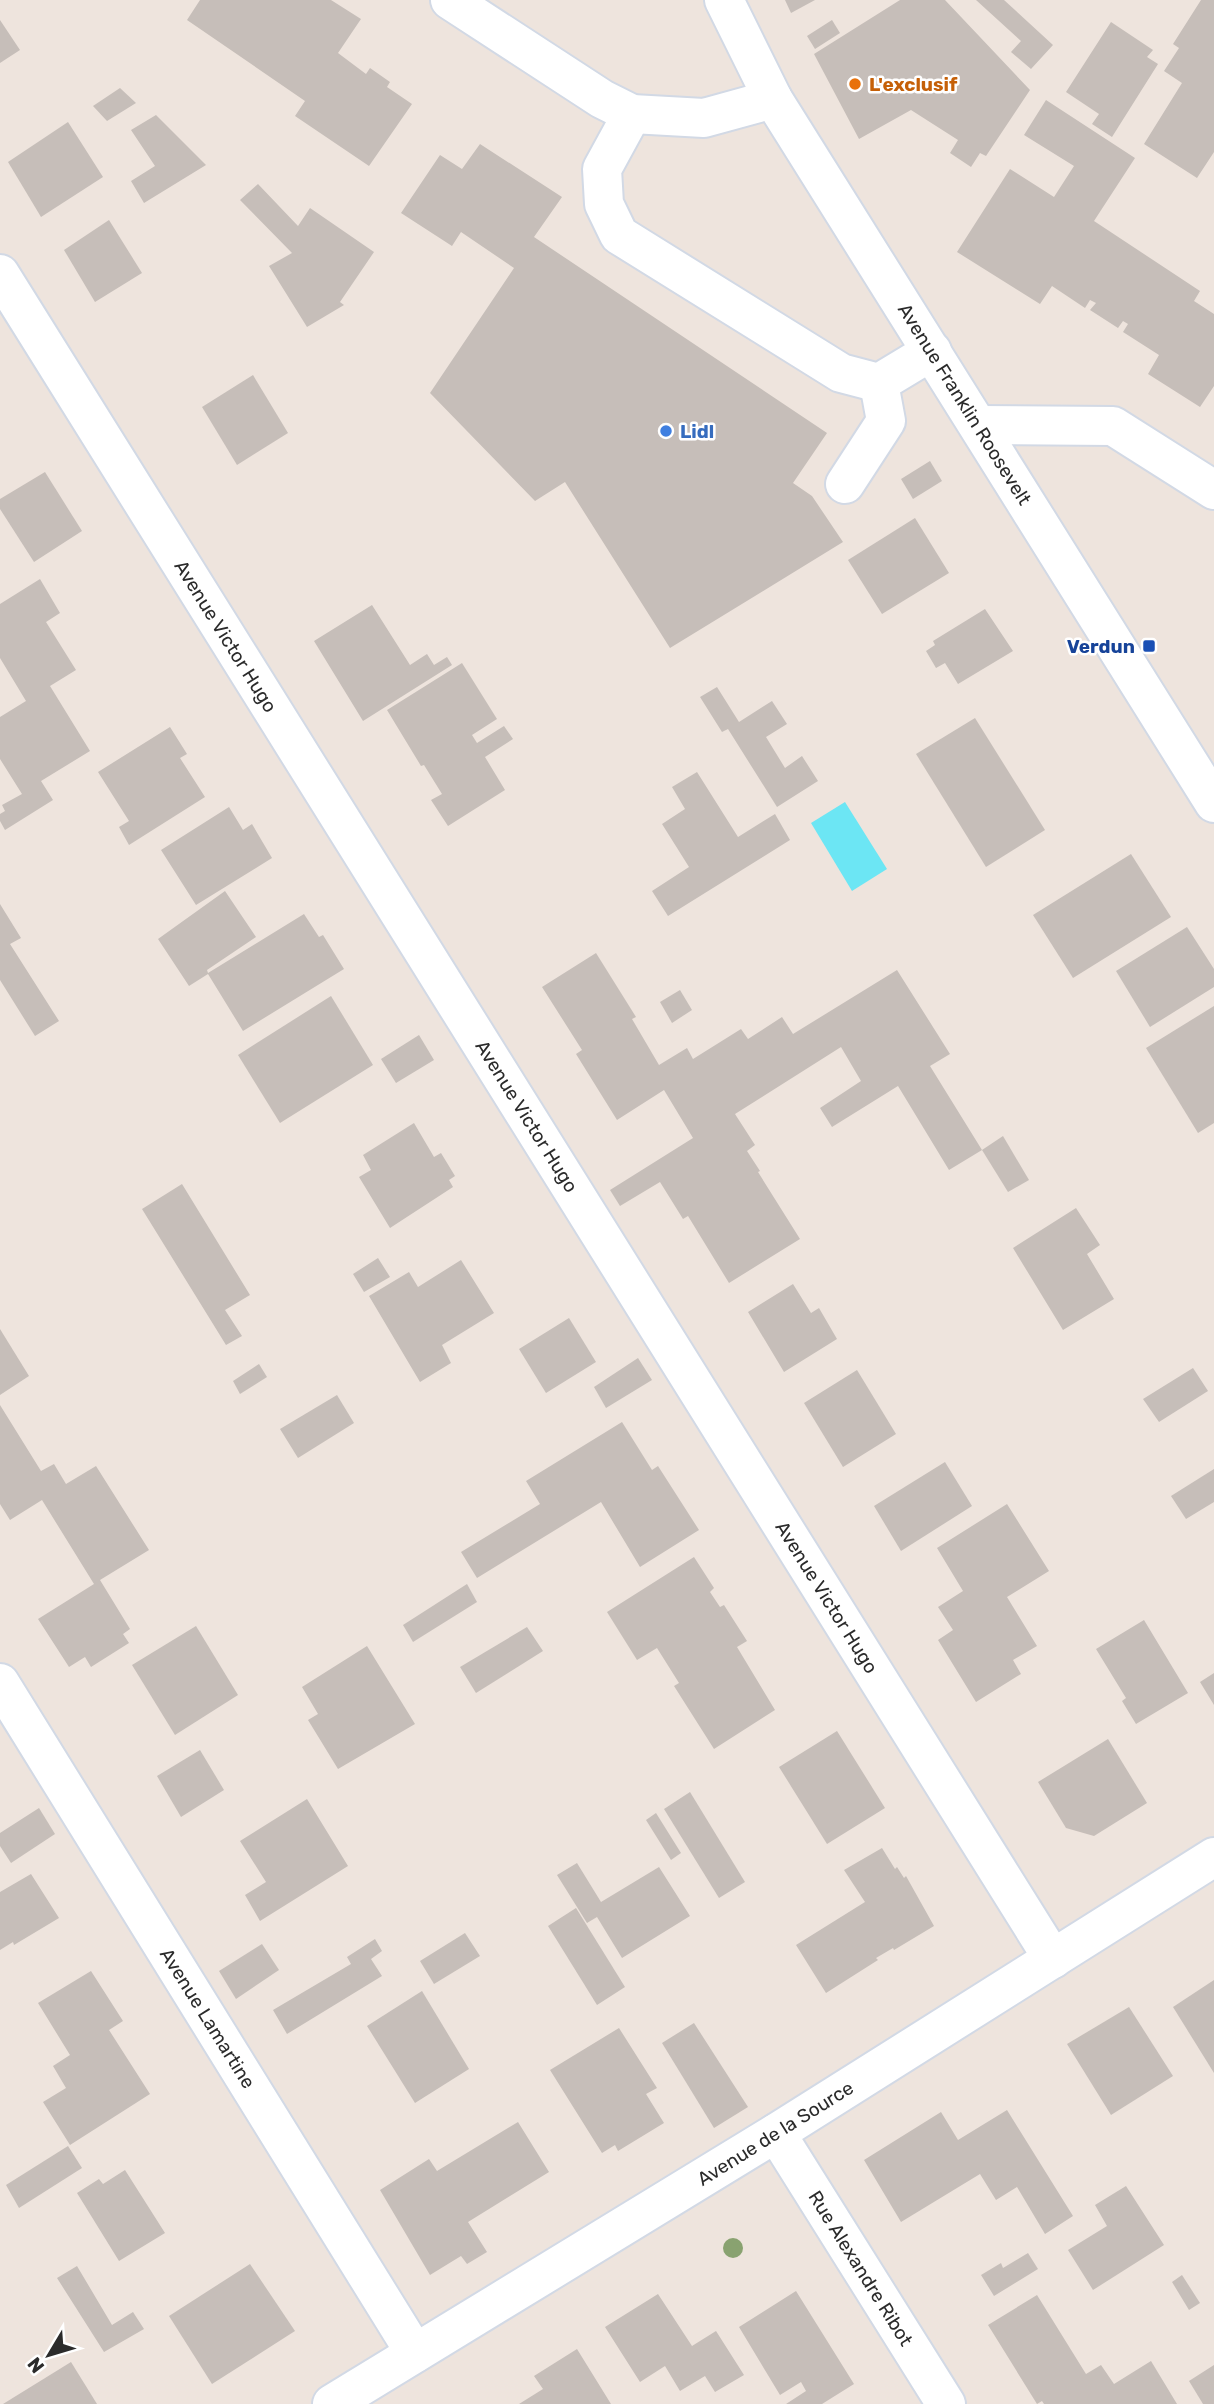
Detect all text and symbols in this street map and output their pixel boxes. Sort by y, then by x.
place label: L'exclusif [869,73,958,96]
marker: L'exclusif [847,76,863,92]
street label: Avenue Franklin Roosevelt [893,299,1036,510]
place label: Lidl [680,420,714,443]
marker: Lidl [658,423,674,439]
street label: Avenue Victor Hugo [169,556,282,717]
place label: Verdun [1067,635,1135,658]
marker: Verdun [1141,638,1157,654]
street label: Avenue Victor Hugo [470,1036,583,1197]
street label: Avenue Victor Hugo [770,1517,883,1678]
street label: Avenue Lamartine [155,1944,260,2093]
street label: Avenue de la Source [693,2076,858,2191]
street label: Rue Alexandre Ribot [803,2186,918,2351]
north arrow [14,2320,84,2390]
text: N [23,2353,49,2378]

